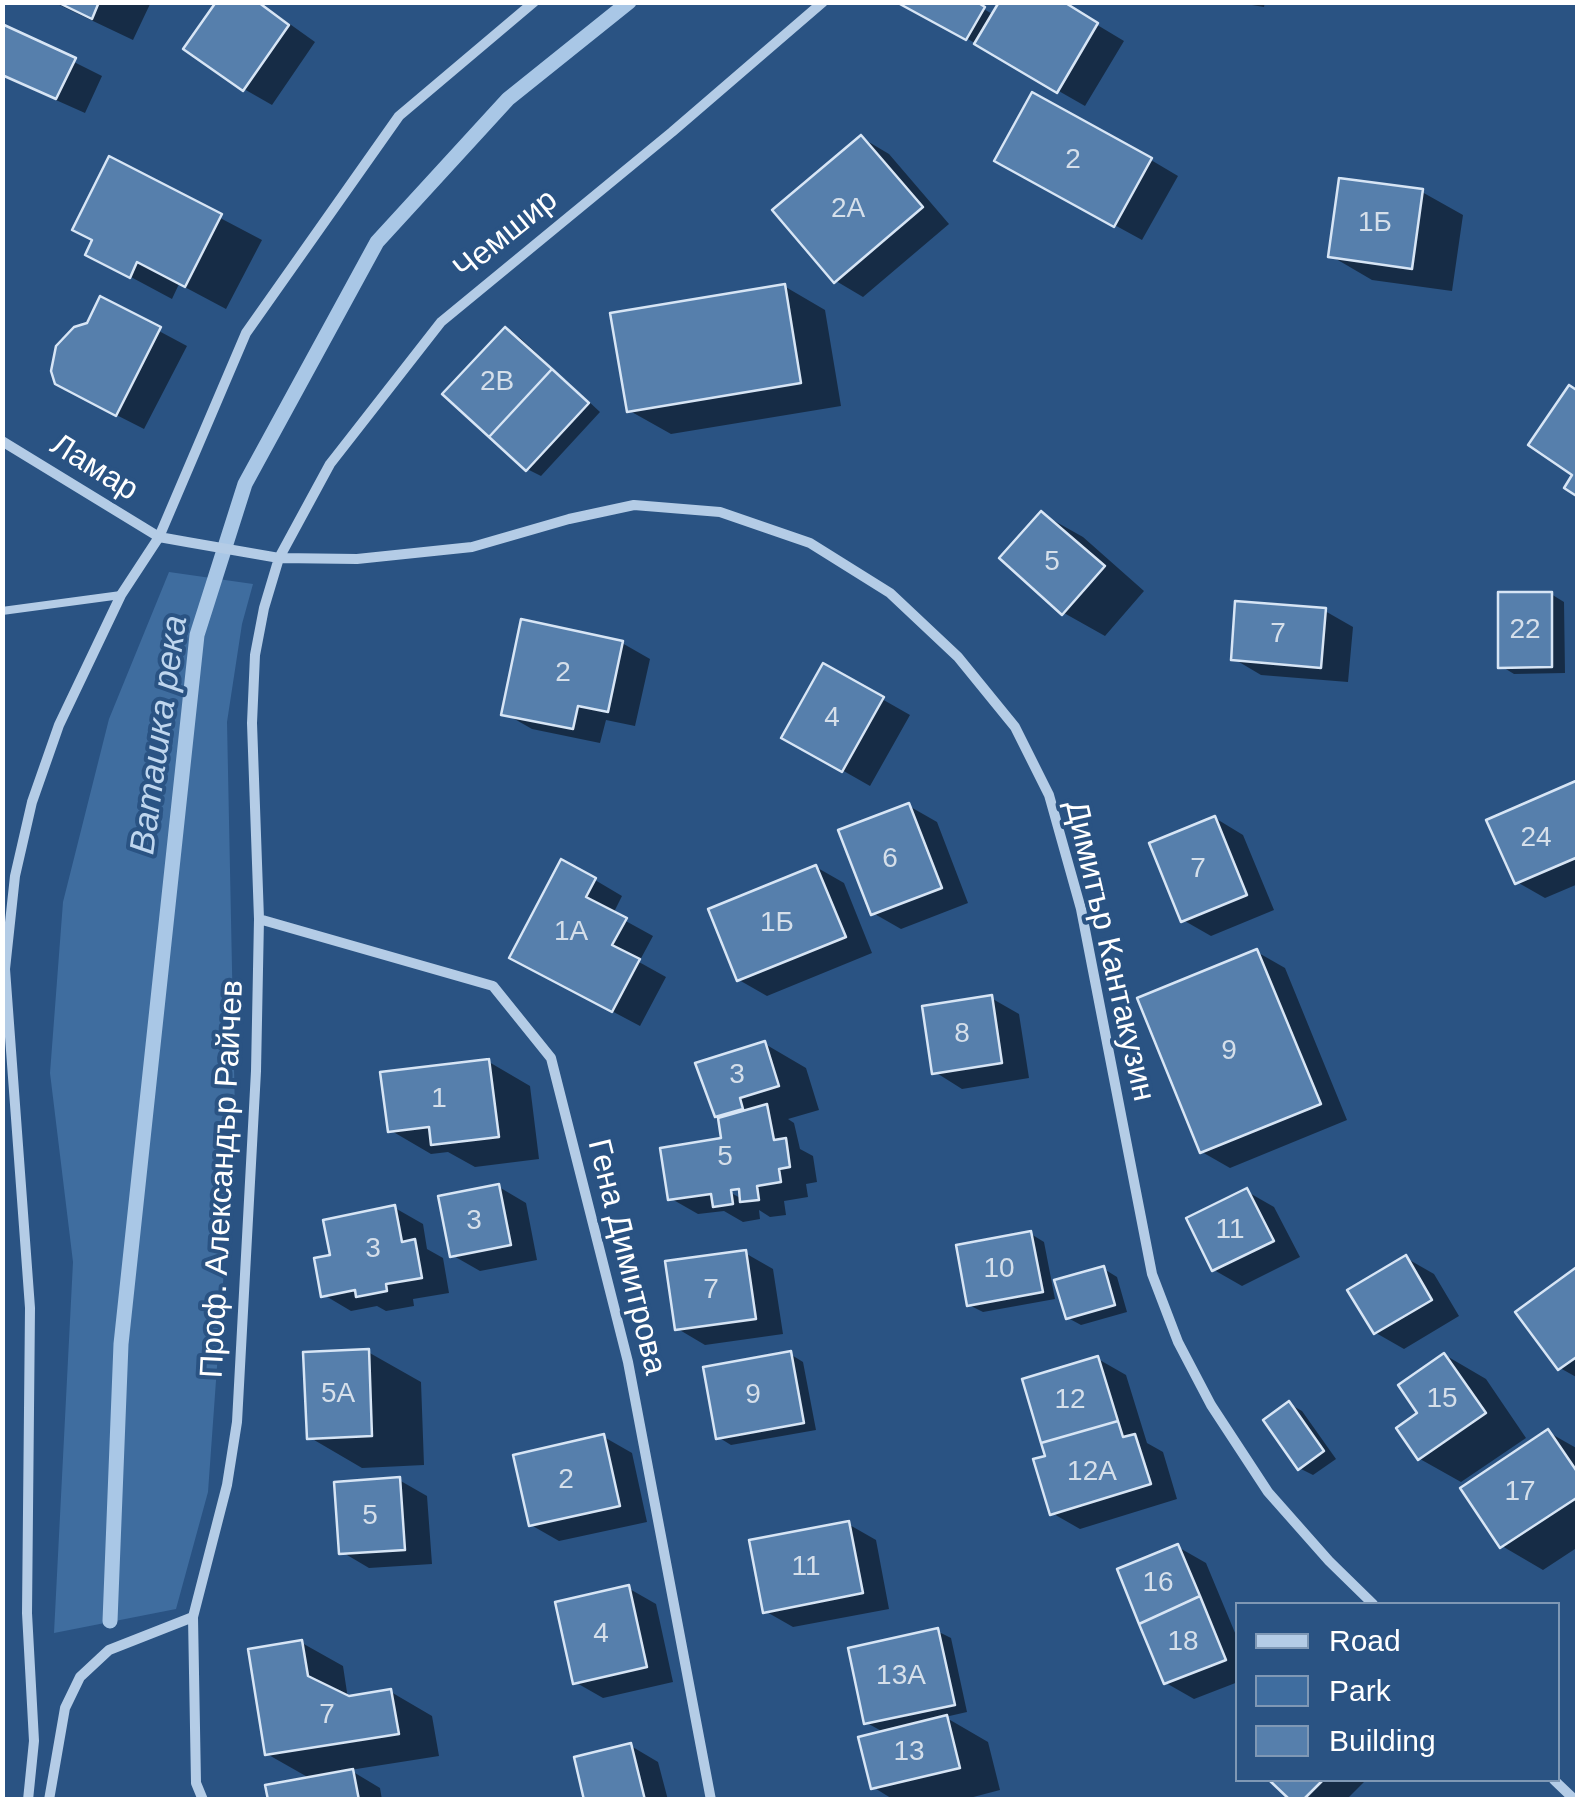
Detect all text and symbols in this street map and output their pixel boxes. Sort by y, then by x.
house number: 2 [1065,143,1081,177]
street label: Чемшир [446,182,566,288]
house number: 2А [831,192,865,226]
house number: 1Б [1358,206,1392,240]
house number: 2В [480,365,514,399]
street label: Ламар [43,426,145,510]
house number: 5 [1044,545,1060,579]
water label: Ваташка река [122,613,198,857]
house number: 22 [1509,613,1541,647]
house number: 7 [1270,617,1286,651]
house number: 2 [555,656,571,690]
house number: 4 [824,701,840,735]
street label: Димитър Кантакузин [1056,797,1162,1105]
house number: 24 [1520,821,1552,855]
house number: 6 [882,842,898,876]
house number: 7 [1190,852,1206,886]
house number: 1Б [760,906,794,940]
house number: 1А [554,915,588,949]
street label: Проф. Александър Райчев [193,979,253,1379]
house number: 8 [954,1017,970,1051]
house number: 9 [1221,1034,1237,1068]
house number: 3 [729,1058,745,1092]
house number: 1 [431,1082,447,1116]
street label: Гена Димитрова [578,1135,674,1379]
house number: 5 [717,1140,733,1174]
house number: 3 [466,1204,482,1238]
house number: 11 [1215,1213,1245,1247]
house number: 3 [365,1232,381,1266]
house number: 10 [983,1252,1015,1286]
house number: 7 [703,1273,719,1307]
house number: 5А [321,1377,355,1411]
house number: 9 [745,1378,761,1412]
house number: 15 [1426,1382,1458,1416]
house number: 12 [1054,1383,1086,1417]
house number: 12А [1067,1455,1117,1489]
house number: 2 [558,1463,574,1497]
house number: 17 [1504,1475,1536,1509]
house number: 5 [362,1499,378,1533]
house number: 11 [791,1550,821,1584]
house number: 16 [1142,1566,1174,1600]
legend [1235,1602,1560,1782]
house number: 4 [593,1617,609,1651]
text: Road [1329,1624,1401,1657]
house number: 18 [1167,1625,1199,1659]
house number: 13А [876,1659,926,1693]
text: Park [1329,1674,1391,1707]
house number: 7 [319,1698,335,1732]
text: Building [1329,1724,1436,1757]
house number: 13 [893,1735,925,1769]

